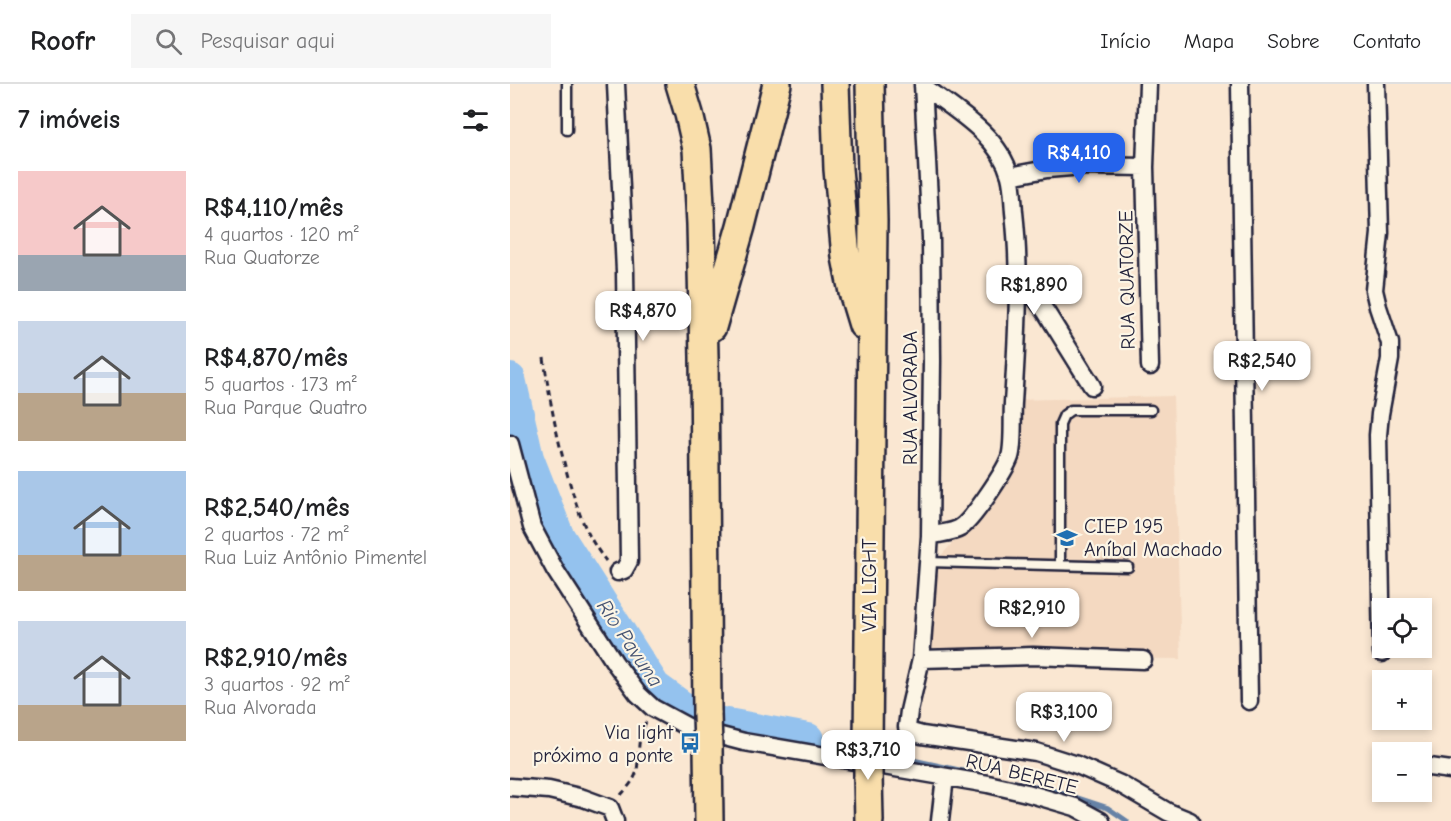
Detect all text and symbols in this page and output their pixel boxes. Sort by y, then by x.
search box [131,14,551,68]
text: Roofr [30,25,95,57]
icon: search [152,25,185,58]
text: Pesquisar aqui [200,28,335,54]
text: Início [1100,29,1151,53]
text: Mapa [1184,29,1234,53]
text: Sobre [1267,29,1320,53]
text: Contato [1353,29,1421,53]
icon: filters [459,104,492,137]
text: 7 imóveis [18,105,120,135]
pin: R$4,110 [1024,133,1134,184]
text: R$4,110 [1047,141,1111,164]
text: R$4,110/mês [204,193,343,223]
icon: home [66,195,138,267]
street label: RUA QUATORZE [1114,210,1140,350]
text: 4 quartos · 120 m² [204,223,359,246]
text: Rua Quatorze [204,246,320,269]
pin: R$1,890 [979,265,1089,316]
text: R$1,890 [1000,273,1068,296]
pin: R$4,870 [588,291,698,342]
text: R$4,870 [609,299,677,322]
street label: RUA ALVORADA [899,330,922,465]
pin: R$2,540 [1207,341,1317,392]
text: R$4,870/mês [204,343,348,373]
icon: home [66,345,138,417]
text: R$2,540 [1228,349,1296,372]
text: 5 quartos · 173 m² [204,373,357,396]
text: Rua Parque Quatro [204,396,367,419]
text: R$2,540/mês [204,493,350,523]
icon: home [66,495,138,567]
place label: CIEP 195 Aníbal Machado [1084,515,1222,561]
text: 2 quartos · 72 m² [204,523,349,546]
school or university icon: CIEP 195 Aníbal Machado [1055,526,1079,550]
street label: VIA LIGHT [858,538,881,632]
text: Rua Luiz Antônio Pimentel [204,546,427,569]
pin: R$2,910 [977,588,1087,639]
water label: Rio Pavuna [592,595,668,691]
text: R$2,910 [998,596,1066,619]
map controls [1372,598,1432,802]
button: locate [1372,598,1432,658]
text: R$2,910/mês [204,643,347,673]
icon: home [66,645,138,717]
button: + [1372,670,1432,730]
text: 3 quartos · 92 m² [204,673,350,696]
pin: R$3,100 [1009,692,1119,743]
text: Rua Alvorada [204,696,316,719]
text: R$3,100 [1030,700,1098,723]
place label: Via light próximo a ponte [533,721,674,767]
pin: R$3,710 [813,730,923,781]
bus stop icon: Via light próximo a ponte [678,731,702,755]
text: R$3,710 [835,738,901,761]
button: − [1372,742,1432,802]
street label: RUA BERETE [964,749,1080,799]

